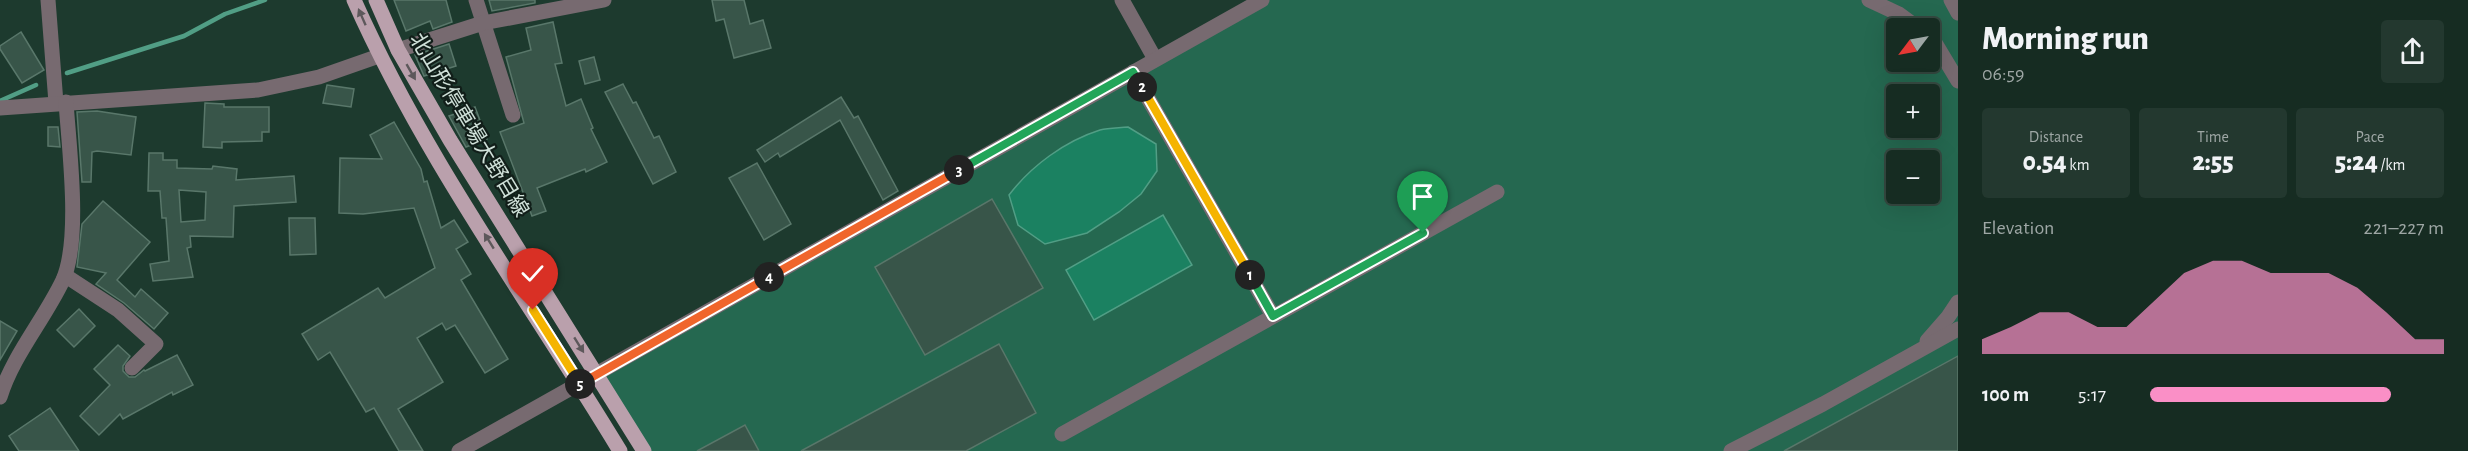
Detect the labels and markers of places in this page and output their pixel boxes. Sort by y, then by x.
pin: 2 [1127,72,1157,102]
pin: 3 [944,155,974,185]
pin [1397,171,1448,233]
pin [507,248,558,310]
pin: 1 [1235,260,1265,290]
pin: 4 [754,262,784,292]
pin: 5 [565,369,595,399]

